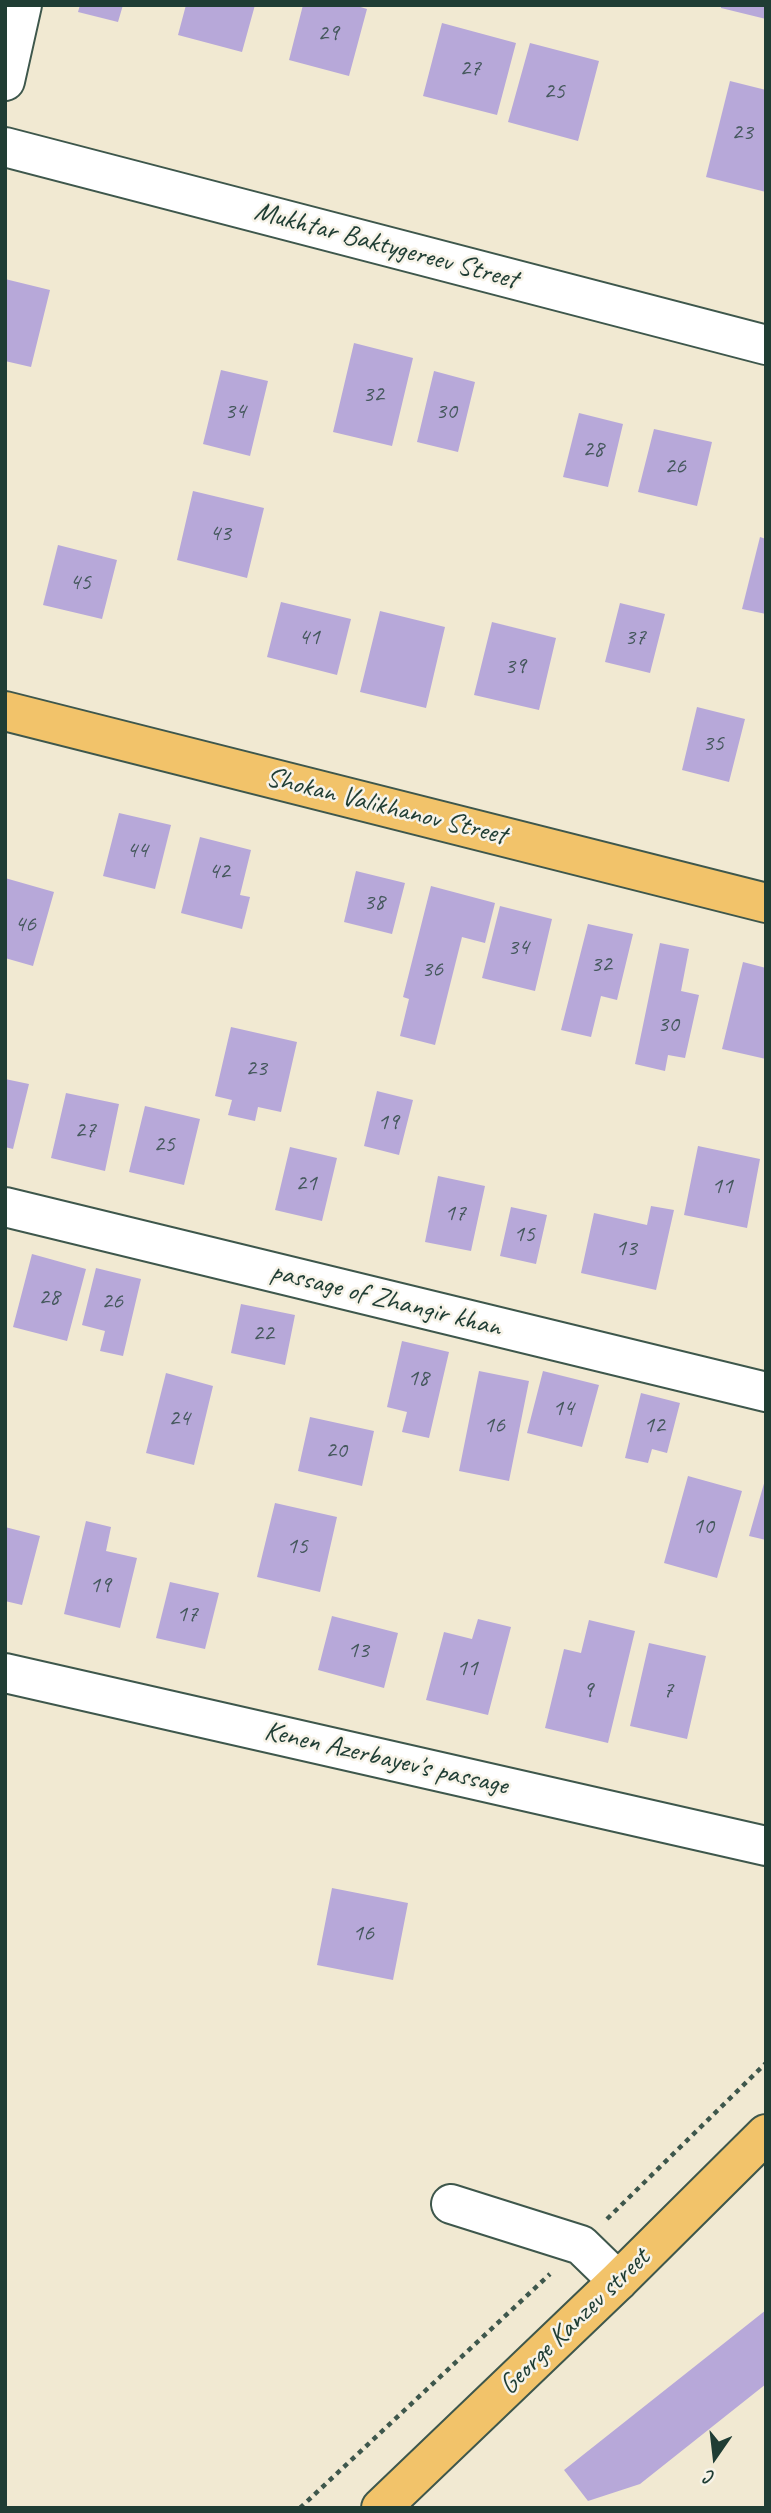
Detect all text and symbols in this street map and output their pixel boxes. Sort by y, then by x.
house number: 29 [317,20,339,48]
house number: 27 [459,55,481,83]
house number: 25 [543,78,565,106]
house number: 23 [731,119,753,147]
street label: Mukhtar Baktygereev Street [251,195,521,297]
house number: 32 [362,381,384,409]
house number: 34 [224,398,246,426]
house number: 30 [435,398,457,426]
house number: 28 [582,436,604,464]
house number: 26 [664,453,686,481]
house number: 43 [209,520,231,548]
house number: 45 [69,569,91,597]
house number: 41 [298,624,320,652]
house number: 37 [624,624,646,652]
house number: 39 [504,653,526,681]
house number: 35 [702,730,724,758]
street label: Shokan Valikhanov Street [262,761,510,853]
house number: 44 [126,837,148,865]
house number: 42 [208,858,230,886]
house number: 38 [363,889,385,917]
house number: 46 [14,911,36,939]
house number: 34 [507,934,529,962]
house number: 32 [590,951,612,979]
house number: 36 [421,956,443,984]
house number: 30 [657,1011,679,1039]
house number: 23 [245,1055,267,1083]
house number: 19 [377,1109,399,1137]
house number: 27 [74,1117,96,1145]
house number: 25 [153,1131,175,1159]
house number: 21 [295,1170,317,1198]
house number: 11 [711,1173,733,1201]
house number: 17 [444,1200,466,1228]
house number: 15 [513,1221,535,1249]
house number: 13 [615,1235,637,1263]
street label: passage of Zhangir khan [267,1255,505,1345]
house number: 28 [38,1284,60,1312]
house number: 26 [101,1288,123,1316]
house number: 22 [252,1320,274,1348]
house number: 18 [407,1365,429,1393]
house number: 14 [552,1395,574,1423]
house number: 24 [168,1405,190,1433]
house number: 16 [483,1412,505,1440]
house number: 12 [643,1412,665,1440]
house number: 20 [325,1437,347,1465]
house number: 10 [692,1513,714,1541]
house number: 15 [286,1533,308,1561]
house number: 19 [89,1572,111,1600]
house number: 17 [176,1601,198,1629]
house number: 13 [347,1637,369,1665]
house number: 11 [456,1655,478,1683]
house number: 9 [583,1677,593,1705]
house number: 7 [663,1677,673,1705]
street label: Kenen Azerbayev's passage [261,1715,511,1803]
house number: 16 [352,1920,374,1948]
street label: George Kanzev street [493,2242,657,2402]
north arrow [680,2422,750,2492]
text: С [702,2465,717,2490]

